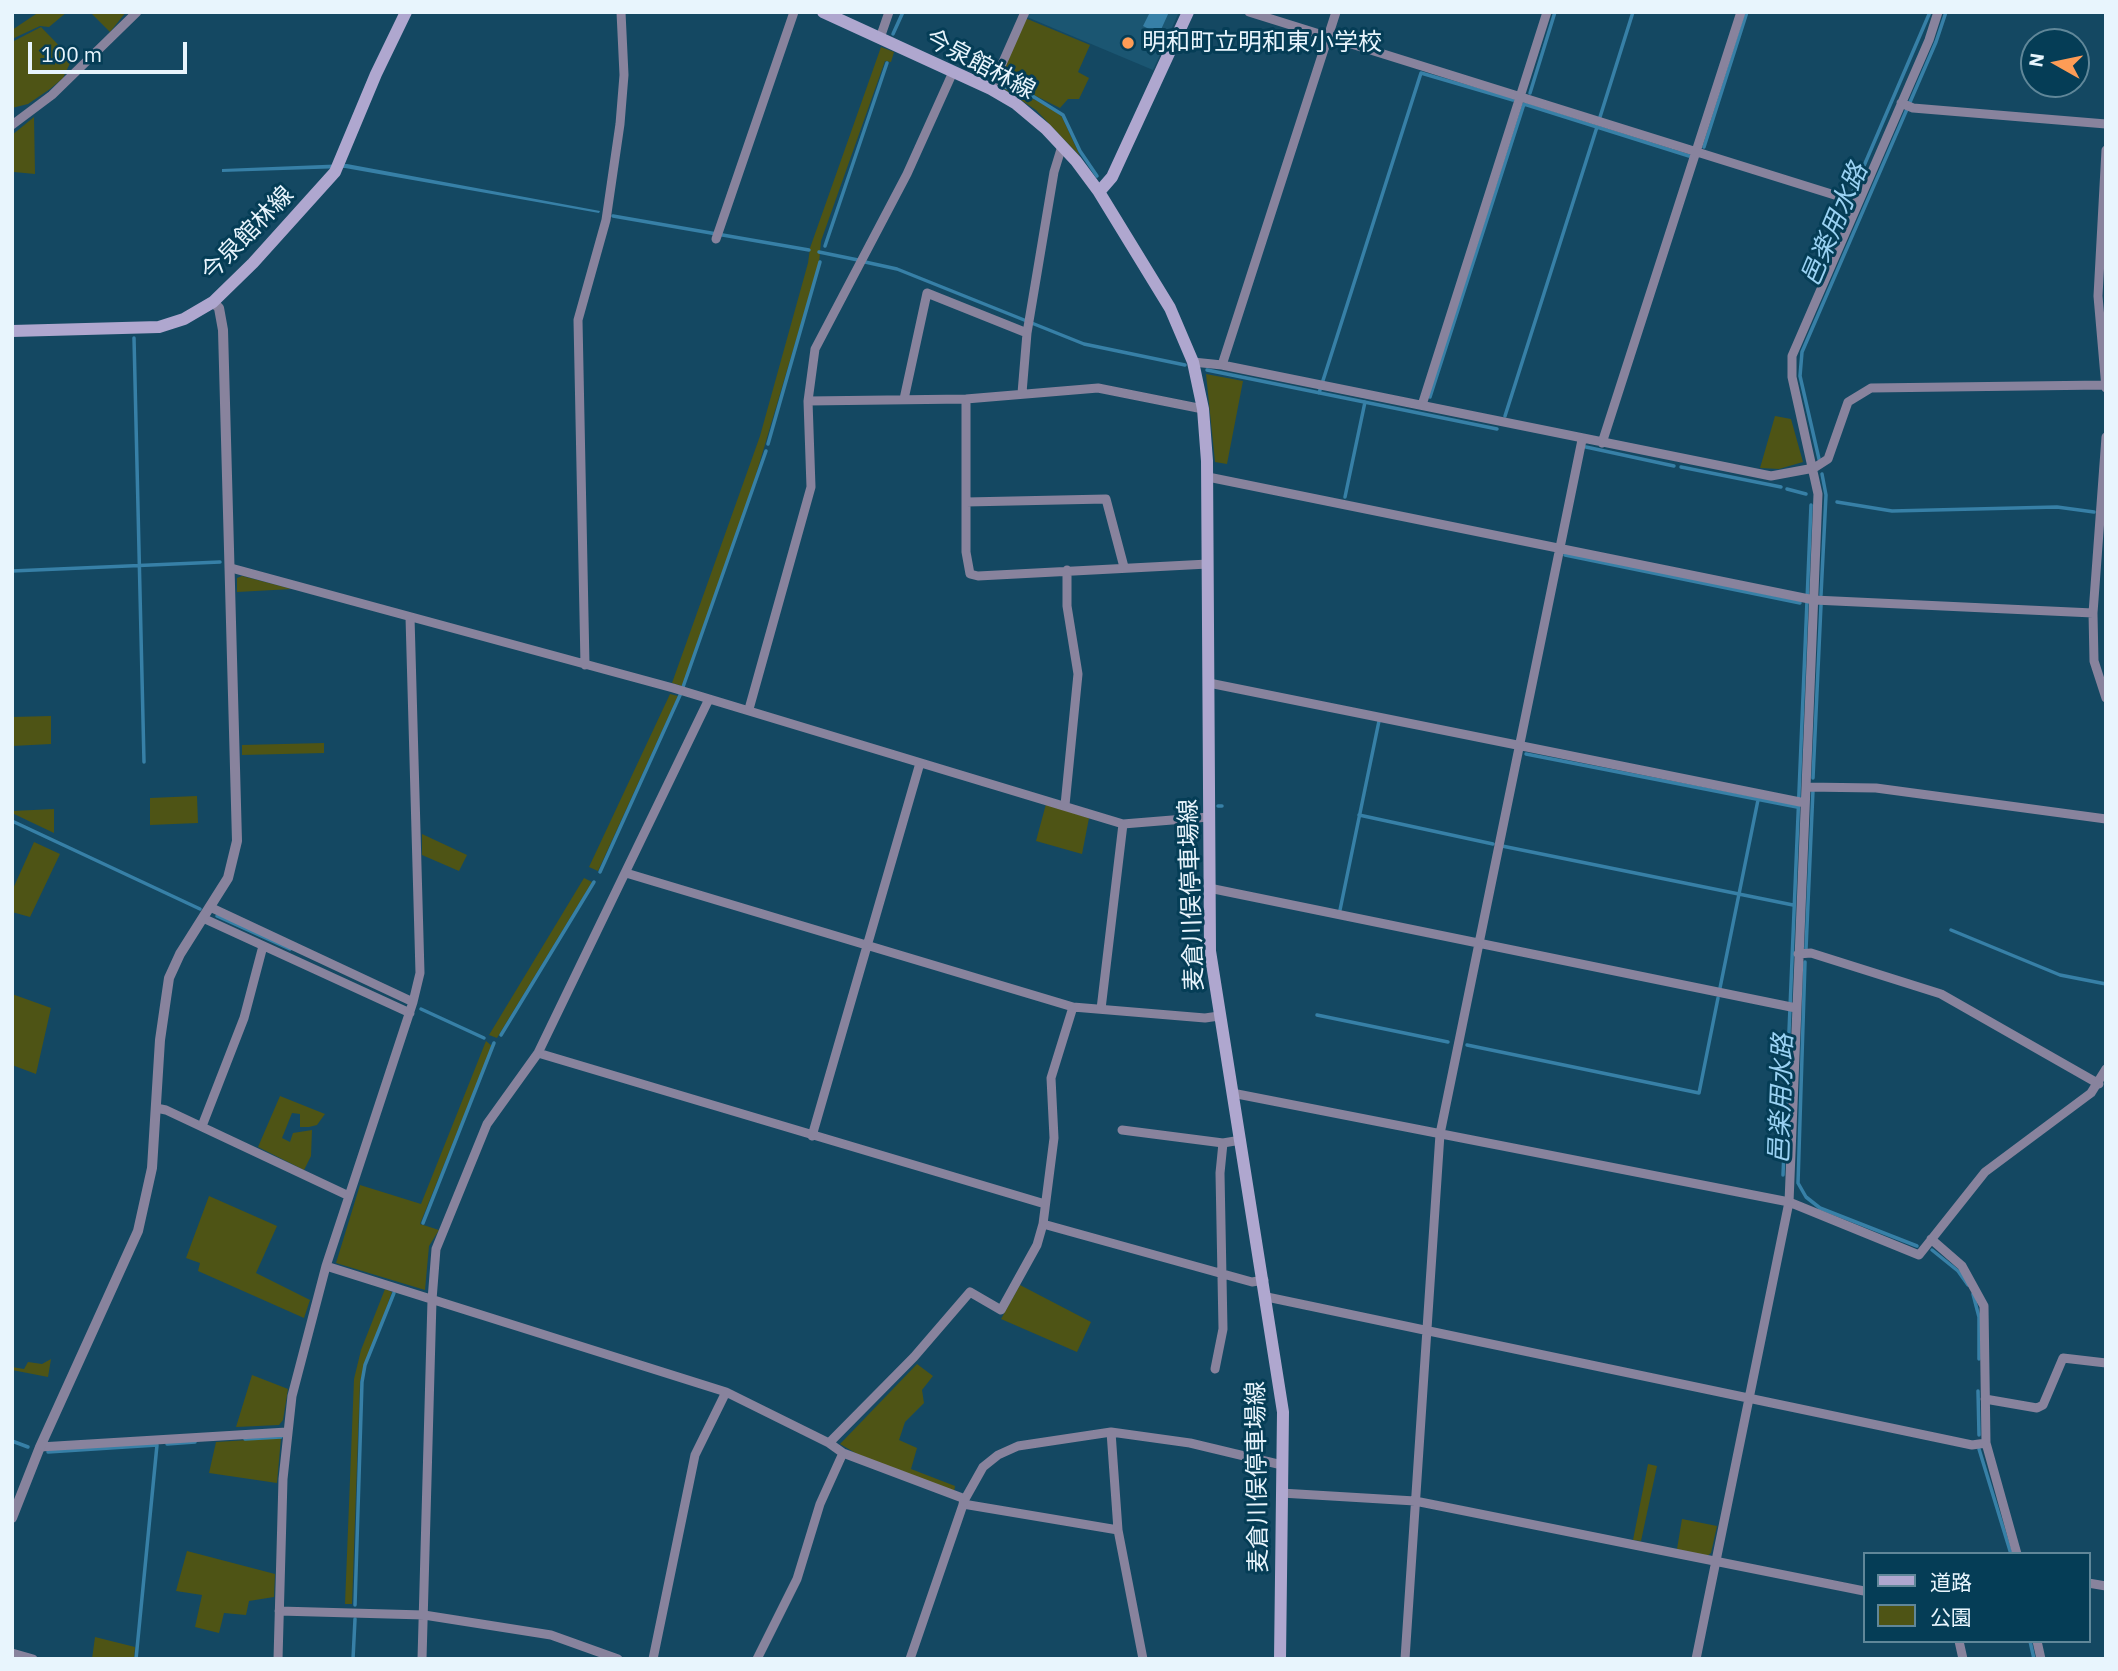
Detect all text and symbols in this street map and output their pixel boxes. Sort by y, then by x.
street label: 今泉館林線 [920,24,1040,106]
scale bar [32,28,191,72]
north arrow [2020,28,2090,98]
place label: 明和町立明和東小学校 [1142,29,1382,57]
marker: 明和町立明和東小学校 [1120,35,1136,51]
text: 100 m [41,40,102,68]
text: N [2023,51,2049,69]
water label: 邑楽用水路 [1795,159,1875,291]
street label: 今泉館林線 [196,181,300,287]
street label: 麦倉川俣停車場線 [1174,799,1210,991]
water label: 邑楽用水路 [1764,1033,1800,1165]
street label: 麦倉川俣停車場線 [1242,1381,1274,1573]
legend [1862,1552,2090,1643]
text: 道路 [1930,1568,1972,1596]
text: 公園 [1930,1603,1972,1631]

